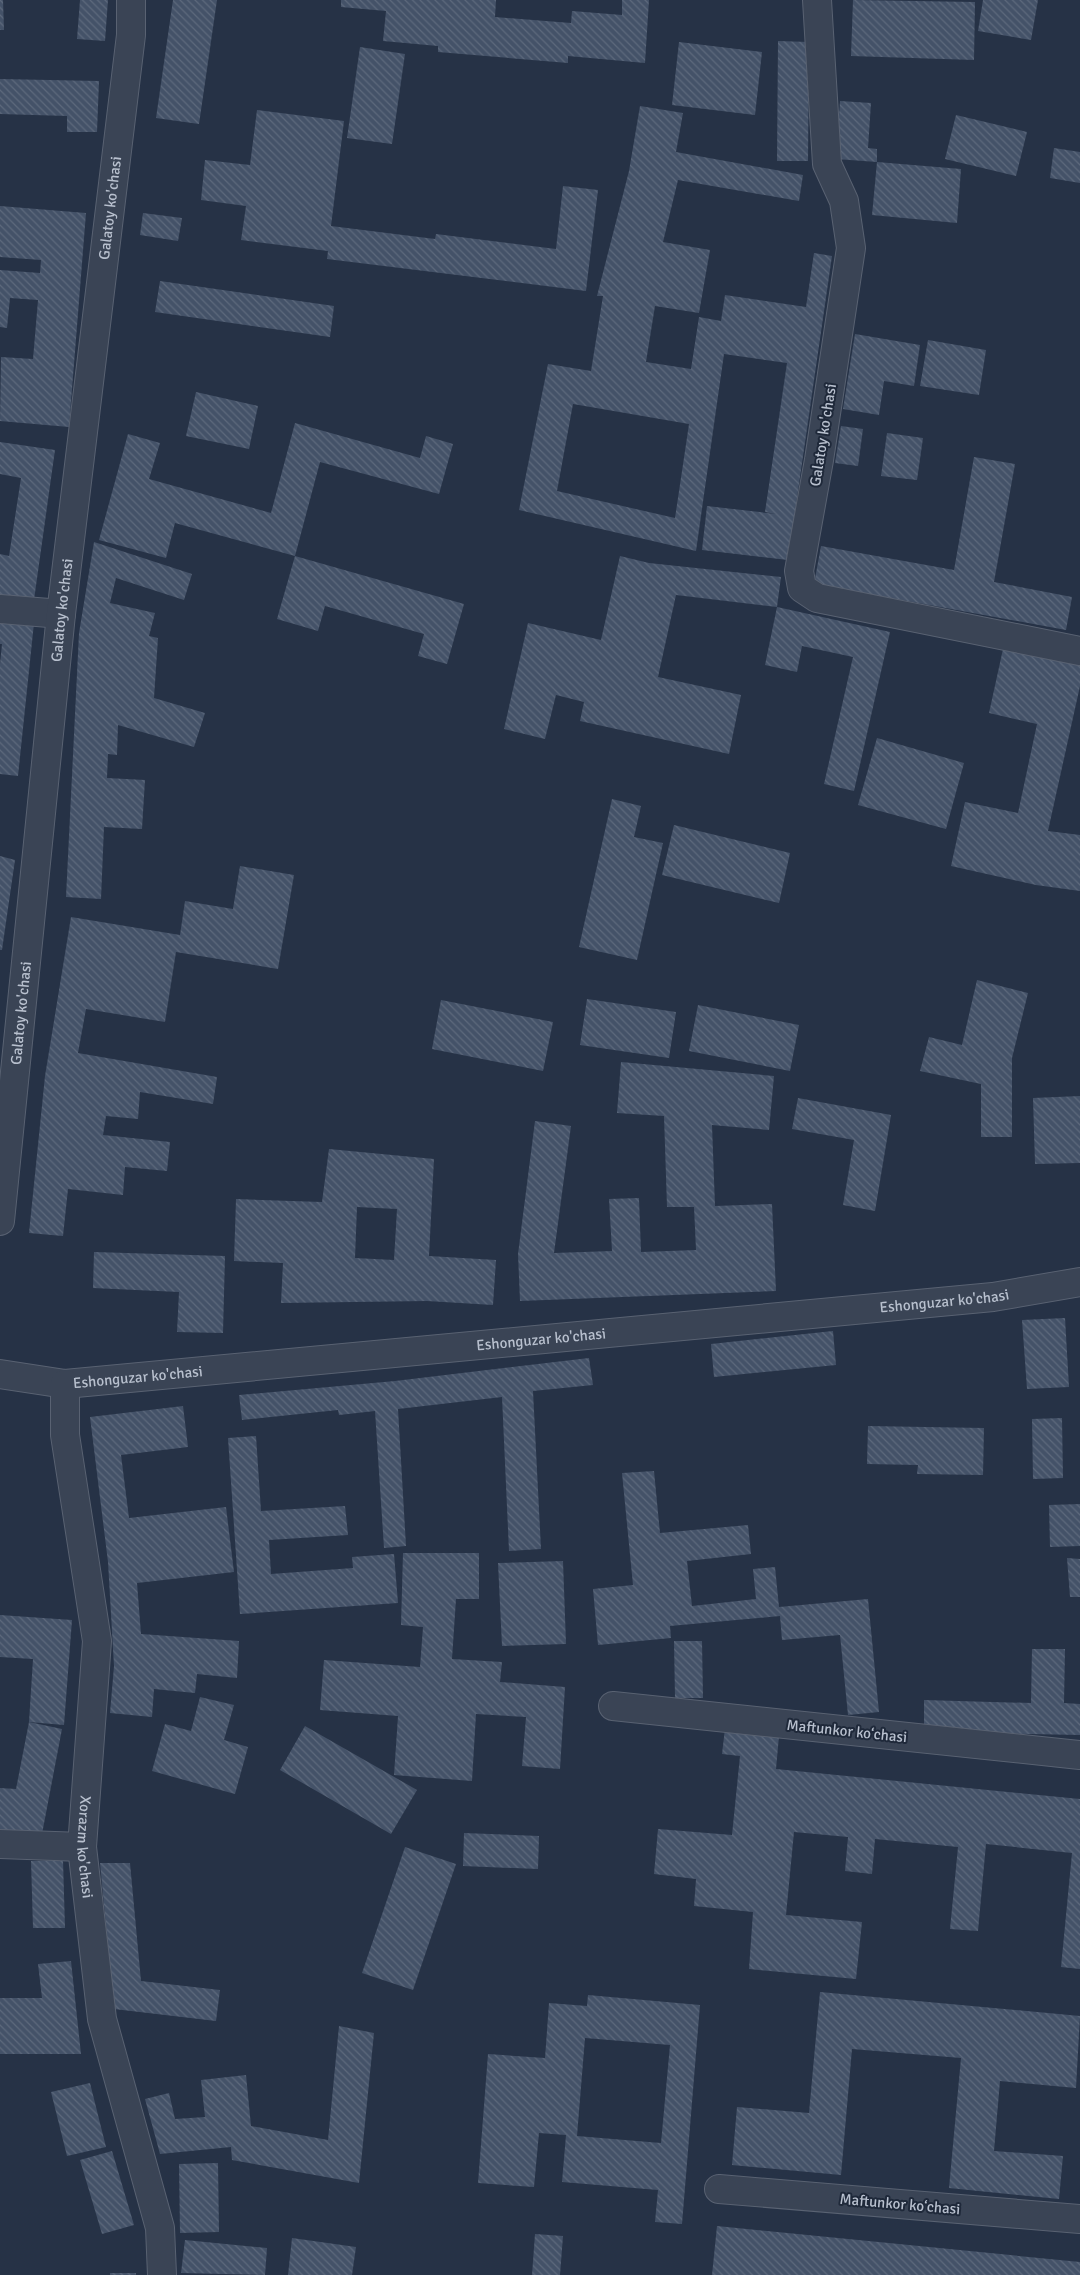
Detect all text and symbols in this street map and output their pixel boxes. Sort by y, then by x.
street label: Galatoy ko'chasi [95,155,125,261]
street label: Galatoy ko'chasi [806,382,840,488]
street label: Galatoy ko'chasi [47,557,77,663]
street label: Galatoy ko'chasi [7,960,35,1066]
street label: Eshonguzar ko'chasi [879,1285,1011,1317]
street label: Eshonguzar ko'chasi [475,1324,607,1354]
street label: Eshonguzar ko'chasi [72,1362,204,1392]
street label: Maftunkor koʻchasi [786,1716,908,1746]
street label: Xorazm ko'chasi [73,1795,97,1899]
street label: Maftunkor koʻchasi [839,2190,961,2218]

